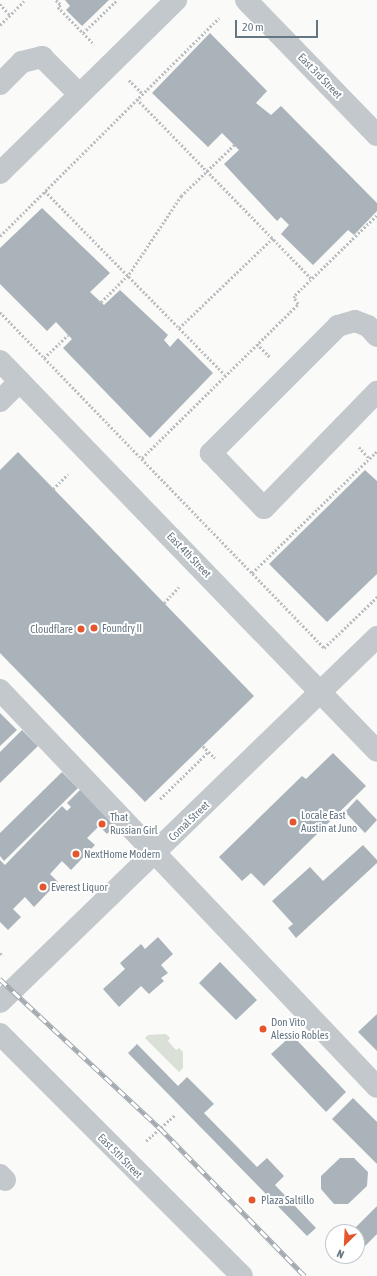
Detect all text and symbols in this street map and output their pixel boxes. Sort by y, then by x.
scale bar [237,12,320,38]
text: 20 m [242,20,264,34]
street label: East 3rd Street [295,51,345,101]
street label: East 4th Street [164,530,214,580]
place label: Foundry II [102,621,142,635]
place label: Cloudflare [30,622,73,636]
marker: Foundry II [89,623,99,633]
marker: Cloudflare [76,624,86,634]
street label: Comal Street [166,798,212,844]
place label: Locale East Austin at Juno [301,809,357,835]
place label: That Russian Girl [110,811,158,837]
marker: Locale East Austin at Juno [288,817,298,827]
marker: That Russian Girl [97,819,107,829]
place label: NextHome Modern [84,847,160,861]
marker: NextHome Modern [71,849,81,859]
place label: Everest Liquor [51,880,108,894]
marker: Everest Liquor [38,882,48,892]
place label: Don Vito Alessio Robles [271,1016,329,1042]
marker: Don Vito Alessio Robles [258,1024,268,1034]
street label: East 5th Street [95,1131,145,1181]
place label: Plaza Saltillo [261,1193,314,1207]
marker: Plaza Saltillo [246,1194,258,1206]
north arrow [325,1224,365,1264]
text: N [335,1247,346,1261]

